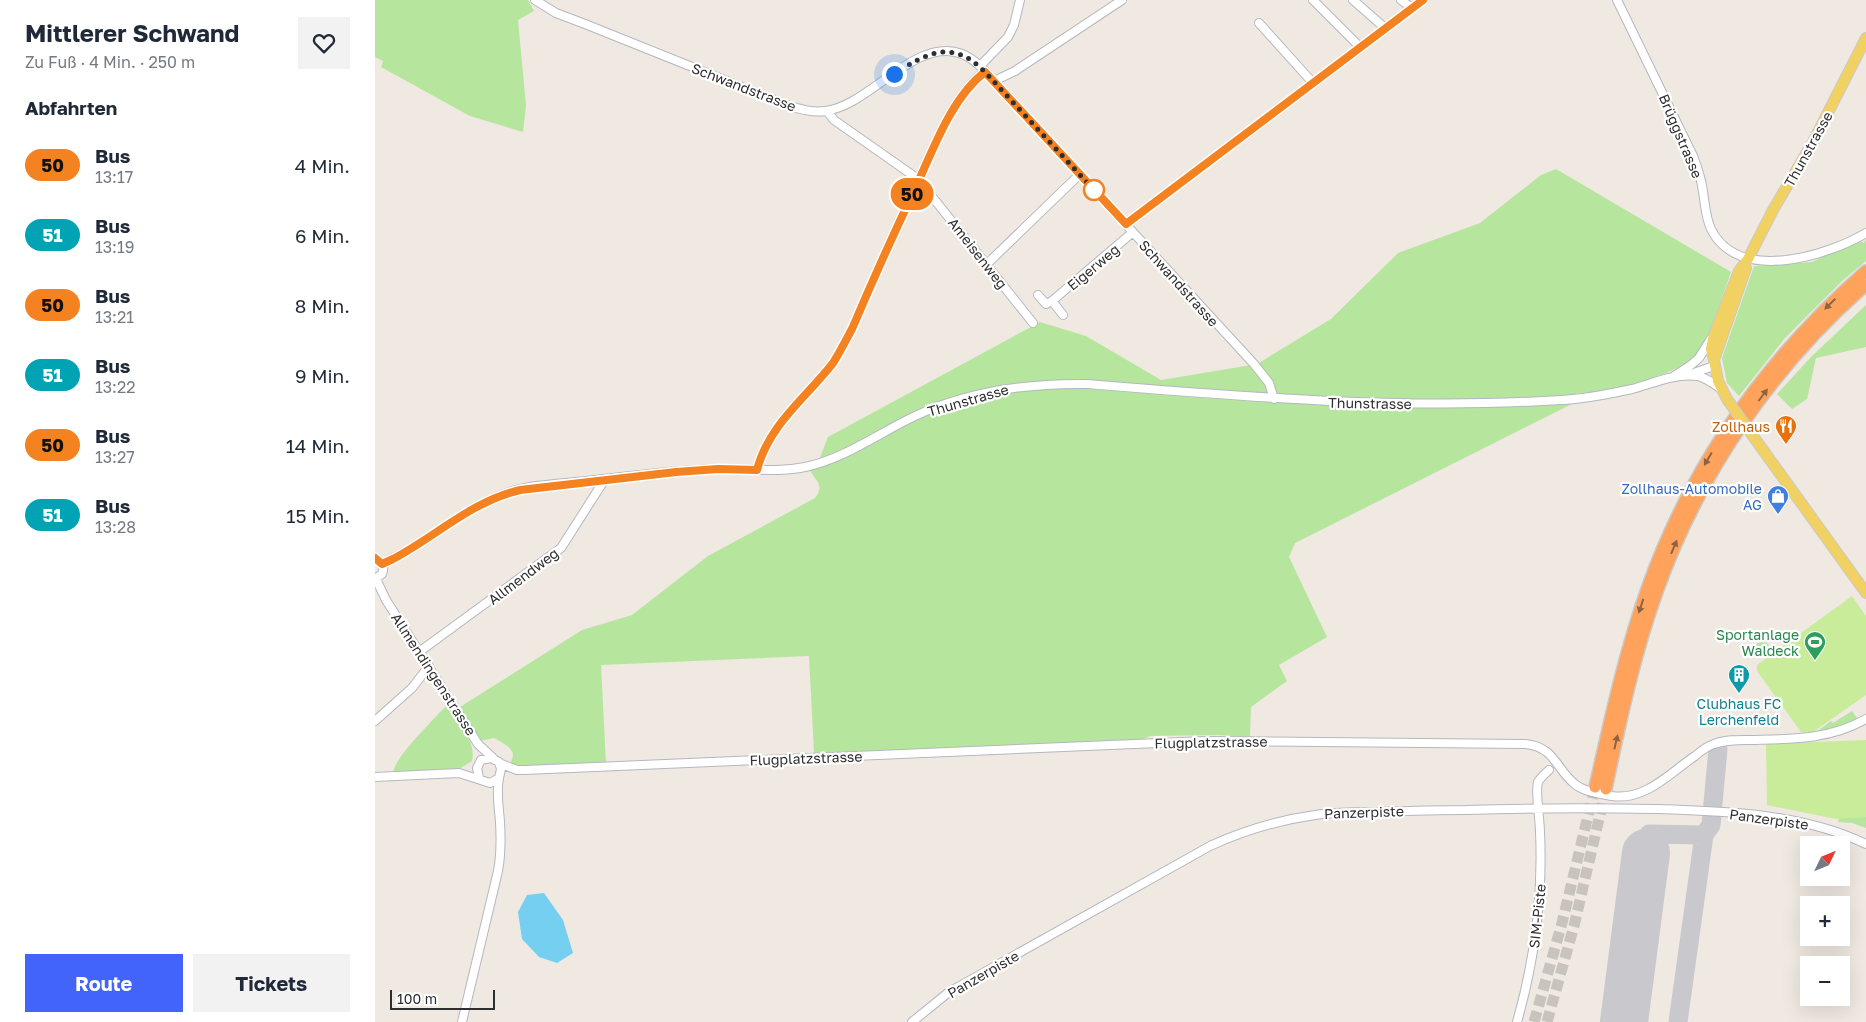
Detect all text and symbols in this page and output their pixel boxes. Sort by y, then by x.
button: heart [298,17,350,69]
text: Mittlerer Schwand [25,18,239,47]
text: Zu Fuß · 4 Min. · 250 m [25,52,195,72]
street label: Schwandstrasse [689,59,799,115]
your location [882,62,907,87]
street label: Brüggstrasse [1656,91,1706,181]
text: Abfahrten [25,96,117,119]
street label: Thunstrasse [1780,108,1836,190]
text: Bus [95,144,130,167]
text: 50 [41,154,64,176]
text: 4 Min. [295,154,350,177]
text: 13:17 [95,167,133,187]
line badge: 50 [889,178,935,210]
unlabelled marker [1083,179,1105,201]
text: 50 [901,183,923,205]
text: Bus [95,214,130,237]
street label: Ameisenweg [945,214,1011,292]
text: 51 [42,224,63,246]
text: 6 Min. [295,224,350,247]
street label: Schwandstrasse [1136,236,1222,330]
text: 13:19 [95,237,134,257]
street label: Eigerweg [1064,240,1122,294]
text: Bus [95,284,130,307]
text: 50 [41,294,64,316]
text: 8 Min. [295,294,350,317]
one-way arrow [1824,298,1836,310]
text: 13:21 [95,307,134,327]
text: Bus [95,354,130,377]
text: 51 [42,364,63,386]
text: 9 Min. [295,364,350,387]
text: 13:22 [95,377,135,397]
street label: Thunstrasse [925,380,1011,420]
one-way arrow [1758,389,1769,402]
street label: Thunstrasse [1328,394,1412,412]
restaurant icon: Zollhaus [1774,414,1798,445]
place label: Zollhaus [1712,418,1770,435]
text: Bus [95,424,130,447]
text: 50 [41,434,64,456]
text: 14 Min. [286,434,350,457]
text: 13:27 [95,447,135,467]
one-way arrow [1703,452,1712,465]
place label: Zollhaus-Automobile AG [1622,480,1762,513]
shop icon: Zollhaus-Automobile AG [1766,484,1790,515]
text: Bus [95,494,130,517]
text: 51 [42,504,63,526]
text: 15 Min. [286,504,350,527]
text: 13:28 [95,517,136,537]
one-way arrow [1671,540,1679,554]
street label: Allmendweg [484,544,562,608]
one-way arrow [1637,599,1644,614]
street label: Allmendingenstrasse [388,610,480,738]
place label: Sportanlage Waldeck [1716,626,1799,659]
sports icon: Sportanlage Waldeck [1803,630,1827,661]
building icon: Clubhaus FC Lerchenfeld [1727,663,1751,694]
place label: Clubhaus FC Lerchenfeld [1697,695,1781,728]
street label: Flugplatzstrasse [1154,733,1268,751]
one-way arrow [1612,734,1620,749]
street label: Flugplatzstrasse [749,748,863,768]
street label: Panzerpiste [1324,802,1404,822]
street label: Panzerpiste [1728,805,1810,833]
north arrow [1800,836,1850,886]
map controls [1800,836,1850,1006]
street label: SIM-Piste [1525,883,1549,949]
button: + [1800,896,1850,946]
street label: Panzerpiste [944,947,1022,1001]
button: Route [25,954,183,1012]
button: Tickets [193,954,350,1012]
button: − [1800,956,1850,1006]
scale bar [390,987,495,1010]
text: 100 m [397,990,437,1007]

